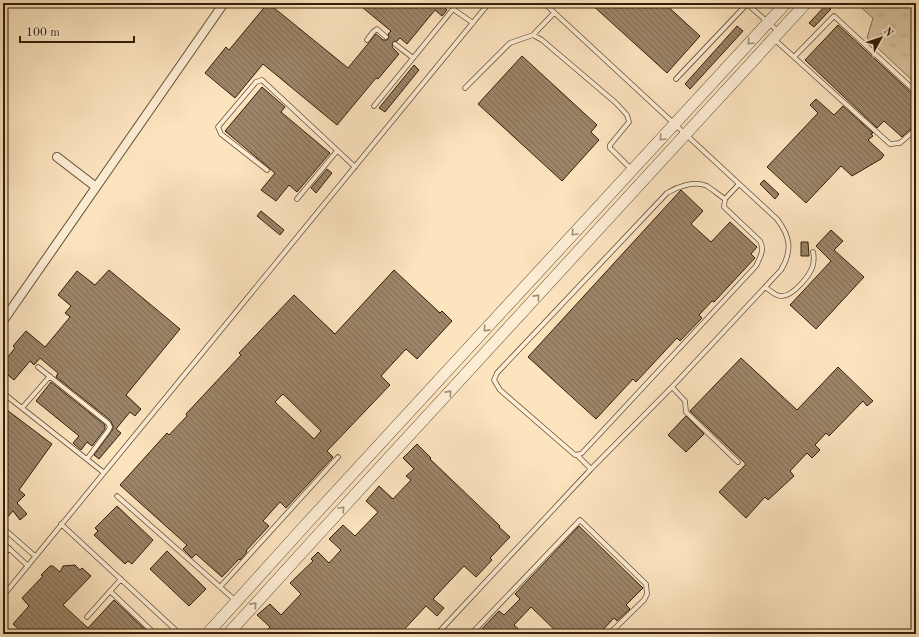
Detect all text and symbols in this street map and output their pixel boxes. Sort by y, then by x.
scale bar [20,18,134,44]
north arrow [861,18,901,58]
text: N [881,26,895,40]
text: 100 m [26,27,60,39]
one-way arrow [747,37,755,45]
one-way arrow [660,133,667,140]
one-way arrow [571,228,578,236]
one-way arrow [532,294,540,302]
one-way arrow [483,324,490,332]
one-way arrow [444,390,452,398]
one-way arrow [337,506,345,514]
one-way arrow [250,602,257,610]

